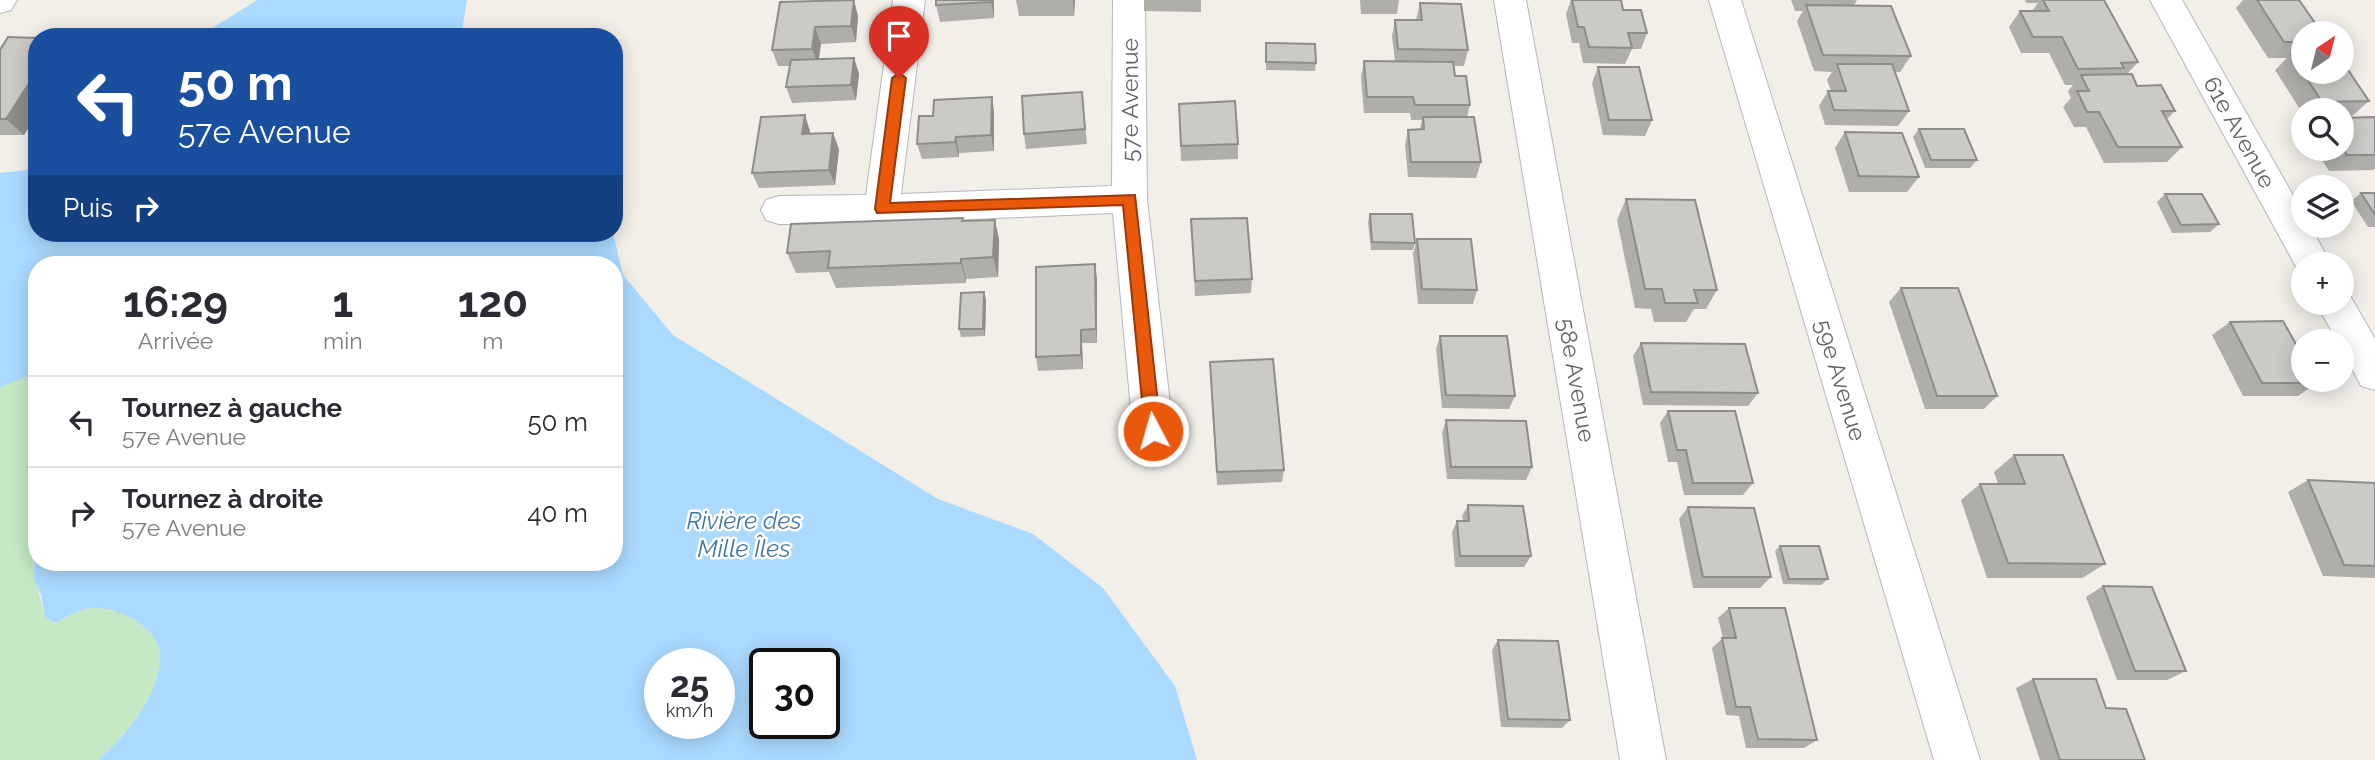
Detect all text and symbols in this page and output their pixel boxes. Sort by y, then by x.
pin [869,6,929,78]
icon: arrive [880,17,918,55]
north arrow [2291,21,2354,84]
map controls [2291,21,2354,392]
street label: 57e Avenue [1116,38,1143,162]
text: 50 m [178,54,293,111]
icon: left [63,56,154,147]
street label: 61e Avenue [2198,72,2282,192]
button: search [2291,98,2354,161]
text: 57e Avenue [178,113,351,150]
button: layers [2291,175,2354,238]
icon: right [127,189,165,227]
text: Puis [63,193,113,223]
button: + [2291,252,2354,315]
text: 16:29 [123,278,228,327]
text: 1 [333,278,353,327]
text: 120 [458,278,528,327]
street label: 58e Avenue [1553,316,1601,444]
street label: 59e Avenue [1810,316,1872,444]
text: Arrivée [138,327,213,354]
text: min [323,327,363,354]
text: m [482,327,503,354]
button: − [2291,329,2354,392]
text: Tournez à gauche [122,393,342,423]
position arrow [1116,394,1190,468]
icon: left [63,403,101,441]
text: 50 m [527,407,588,437]
text: 57e Avenue [122,423,246,450]
text: Tournez à droite [122,484,323,514]
icon: right [63,494,101,532]
text: 40 m [527,498,588,528]
water label: Rivière des Mille Îles [687,506,801,563]
text: 57e Avenue [122,514,246,541]
speed limit sign: 30 [749,648,840,739]
text: 25 [670,664,709,705]
text: km/h [666,700,713,721]

